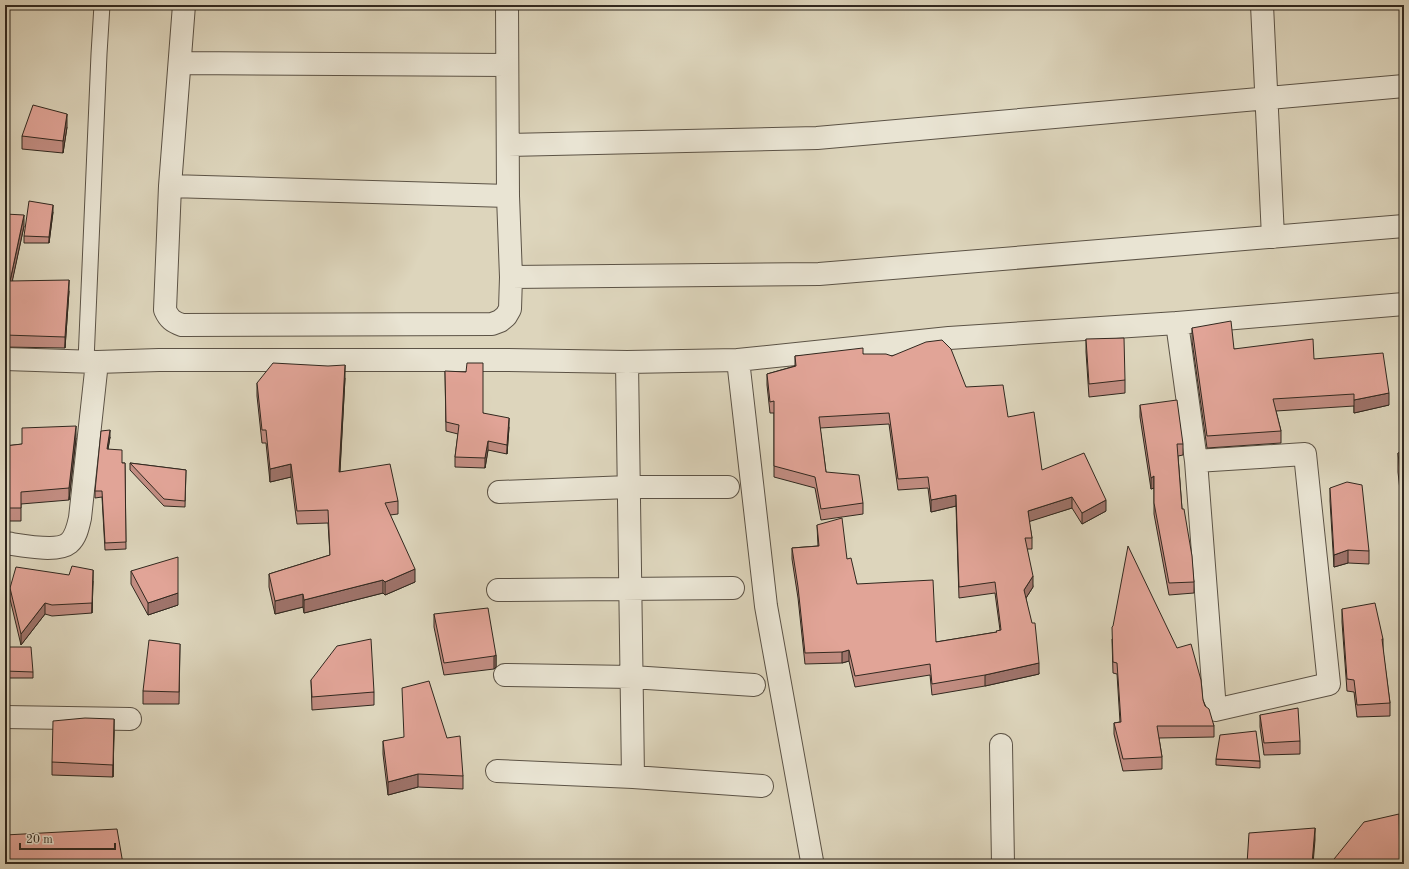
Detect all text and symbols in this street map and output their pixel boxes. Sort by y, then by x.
scale bar [20,825,115,851]
text: 20 m [26,834,53,846]

